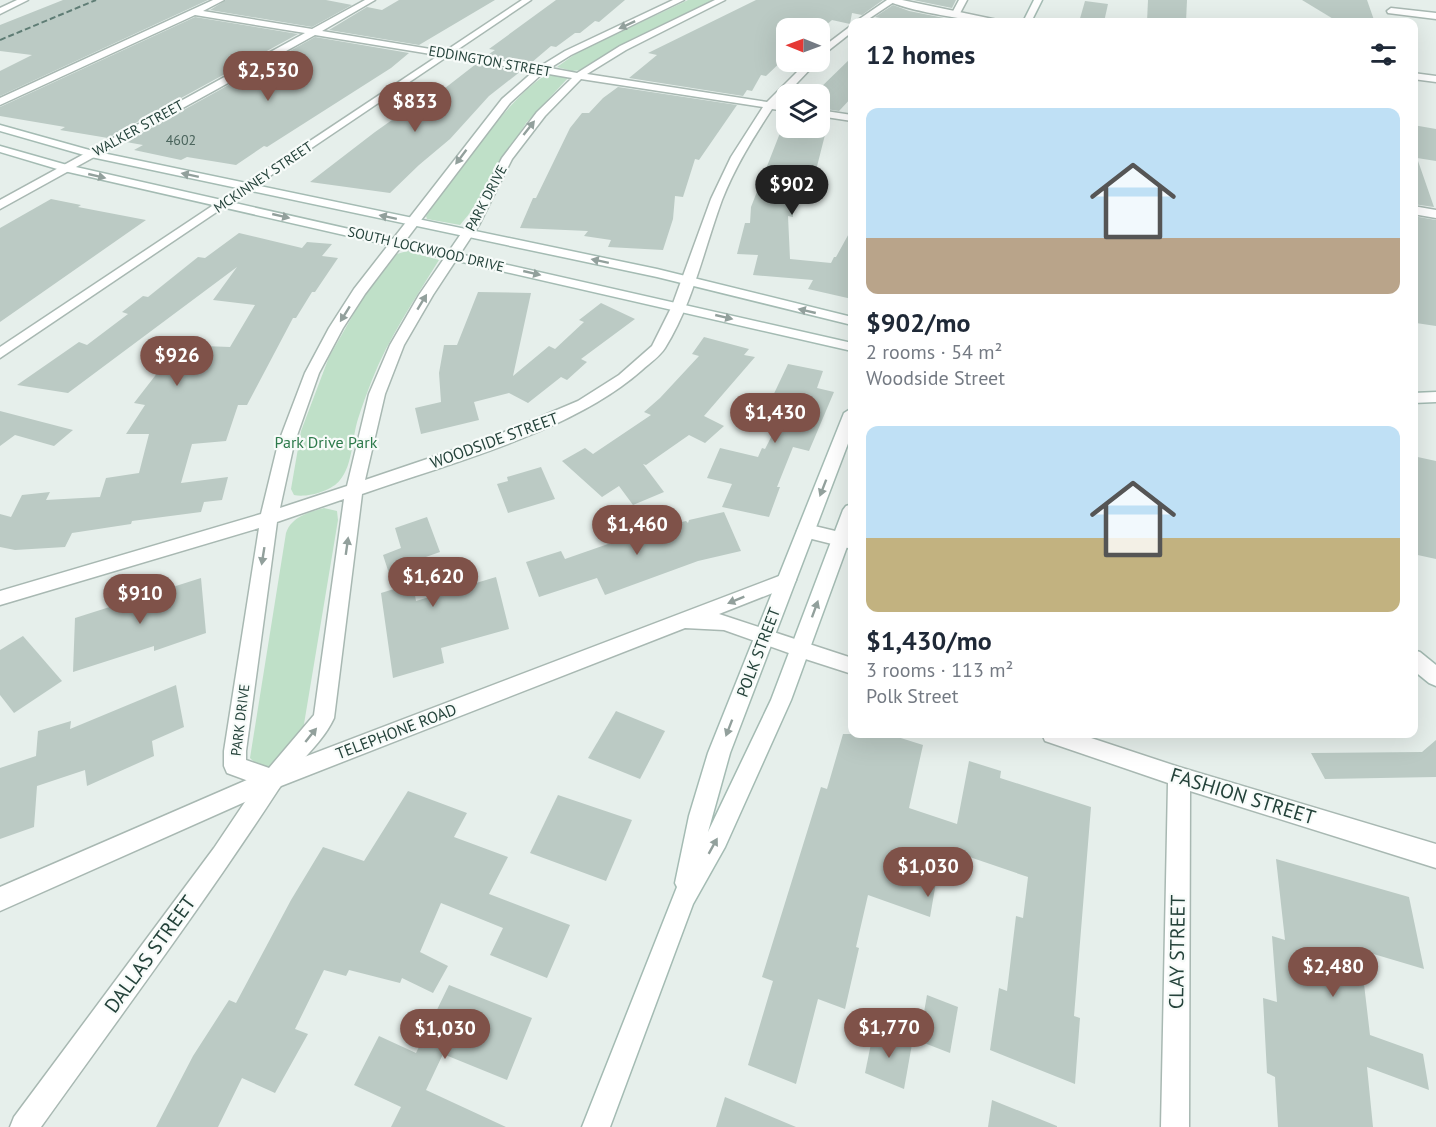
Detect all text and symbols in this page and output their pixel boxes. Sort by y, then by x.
north arrow [776,18,830,72]
map controls [776,18,830,138]
one-way arrow [619,20,636,29]
text: 12 homes [866,38,975,71]
icon: filters [1367,38,1400,71]
street label: EDDINGTON STREET [427,41,553,81]
pin: $2,530 [219,51,317,102]
text: $2,530 [237,57,299,83]
pin: $833 [379,82,451,133]
button: layers [776,84,830,138]
text: $833 [392,88,438,114]
street label: WALKER STREET [89,96,187,160]
one-way arrow [522,121,535,136]
house number: 4602 [166,131,196,149]
street label: MCKINNEY STREET [210,137,316,217]
icon: home [1079,147,1187,255]
one-way arrow [456,150,468,165]
street label: PARK DRIVE [461,162,511,234]
pin: $902 [756,165,828,216]
one-way arrow [180,170,199,179]
one-way arrow [88,171,106,181]
text: $902 [769,171,815,197]
one-way arrow [271,212,290,221]
one-way arrow [379,212,397,222]
street label: SOUTH LOCKWOOD DRIVE [346,222,506,276]
one-way arrow [590,256,609,265]
one-way arrow [523,269,542,278]
one-way arrow [417,293,427,310]
one-way arrow [798,305,816,315]
one-way arrow [340,306,351,322]
text: $902/mo [866,306,970,339]
one-way arrow [715,313,733,323]
pin: $926 [141,336,213,387]
text: 2 rooms · 54 m² [866,339,1002,365]
text: $926 [154,342,200,368]
text: Woodside Street [866,365,1005,391]
pin: $1,430 [726,393,824,444]
text: $1,430 [744,399,806,425]
street label: WOODSIDE STREET [427,408,561,472]
park label: Park Drive Park [275,432,378,452]
icon: home [1079,465,1187,573]
one-way arrow [818,479,828,497]
pin: $1,460 [588,505,686,556]
text: $1,460 [606,511,668,537]
one-way arrow [342,537,351,556]
one-way arrow [259,547,268,566]
pin: $1,620 [384,557,482,608]
text: $1,620 [402,563,464,589]
pin: $910 [104,574,176,625]
text: $910 [117,580,163,606]
one-way arrow [726,595,744,605]
one-way arrow [810,600,820,618]
street label: POLK STREET [732,604,784,700]
text: $1,430/mo [866,624,992,657]
text: 3 rooms · 113 m² [866,657,1013,683]
street label: PARK DRIVE [227,683,253,757]
text: Polk Street [866,683,958,709]
street label: TELEPHONE ROAD [333,699,459,763]
one-way arrow [724,719,734,737]
one-way arrow [305,727,318,743]
street label: FASHION STREET [1167,762,1319,830]
one-way arrow [708,837,718,854]
pin: $1,030 [879,847,977,898]
text: $1,030 [897,853,959,879]
street label: DALLAS STREET [99,890,201,1018]
street label: CLAY STREET [1163,895,1191,1009]
pin: $2,480 [1284,947,1382,998]
text: $2,480 [1302,953,1364,979]
pin: $1,770 [840,1008,938,1059]
pin: $1,030 [396,1009,494,1060]
text: $1,770 [858,1014,920,1040]
text: $1,030 [414,1015,476,1041]

